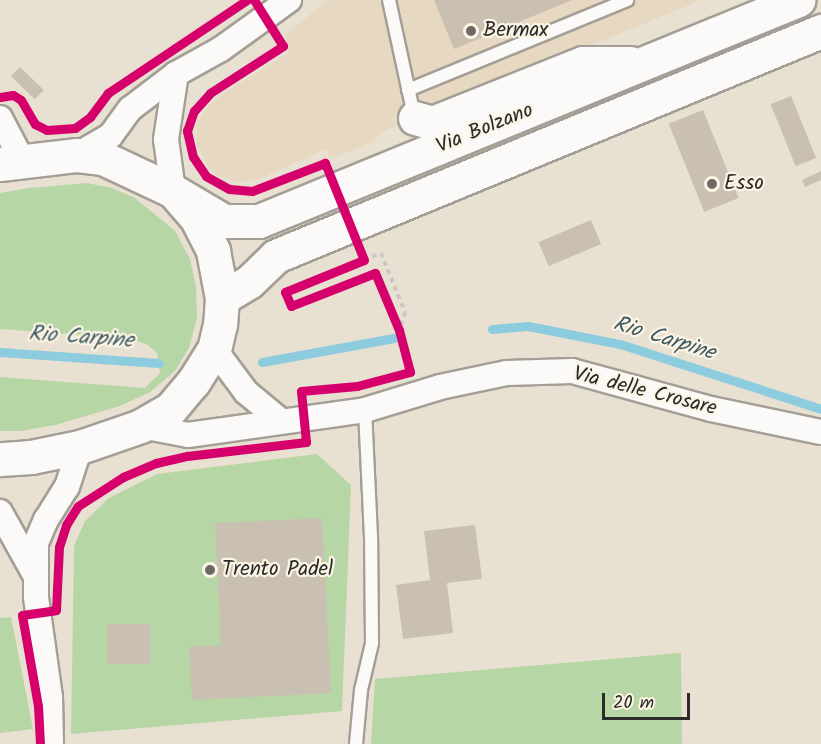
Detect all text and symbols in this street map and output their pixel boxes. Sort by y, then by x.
place label: Bermax [483,18,548,44]
marker: Bermax [464,24,478,38]
street label: Via Bolzano [433,98,537,160]
place label: Esso [724,171,764,197]
marker: Esso [705,177,719,191]
water label: Rio Carpine [610,311,718,367]
water label: Rio Carpine [28,321,134,355]
street label: Via delle Crosare [571,362,719,422]
place label: Trento Padel [222,557,333,583]
marker: Trento Padel [203,563,217,577]
scale bar [605,681,694,719]
text: 20 m [613,689,654,718]

